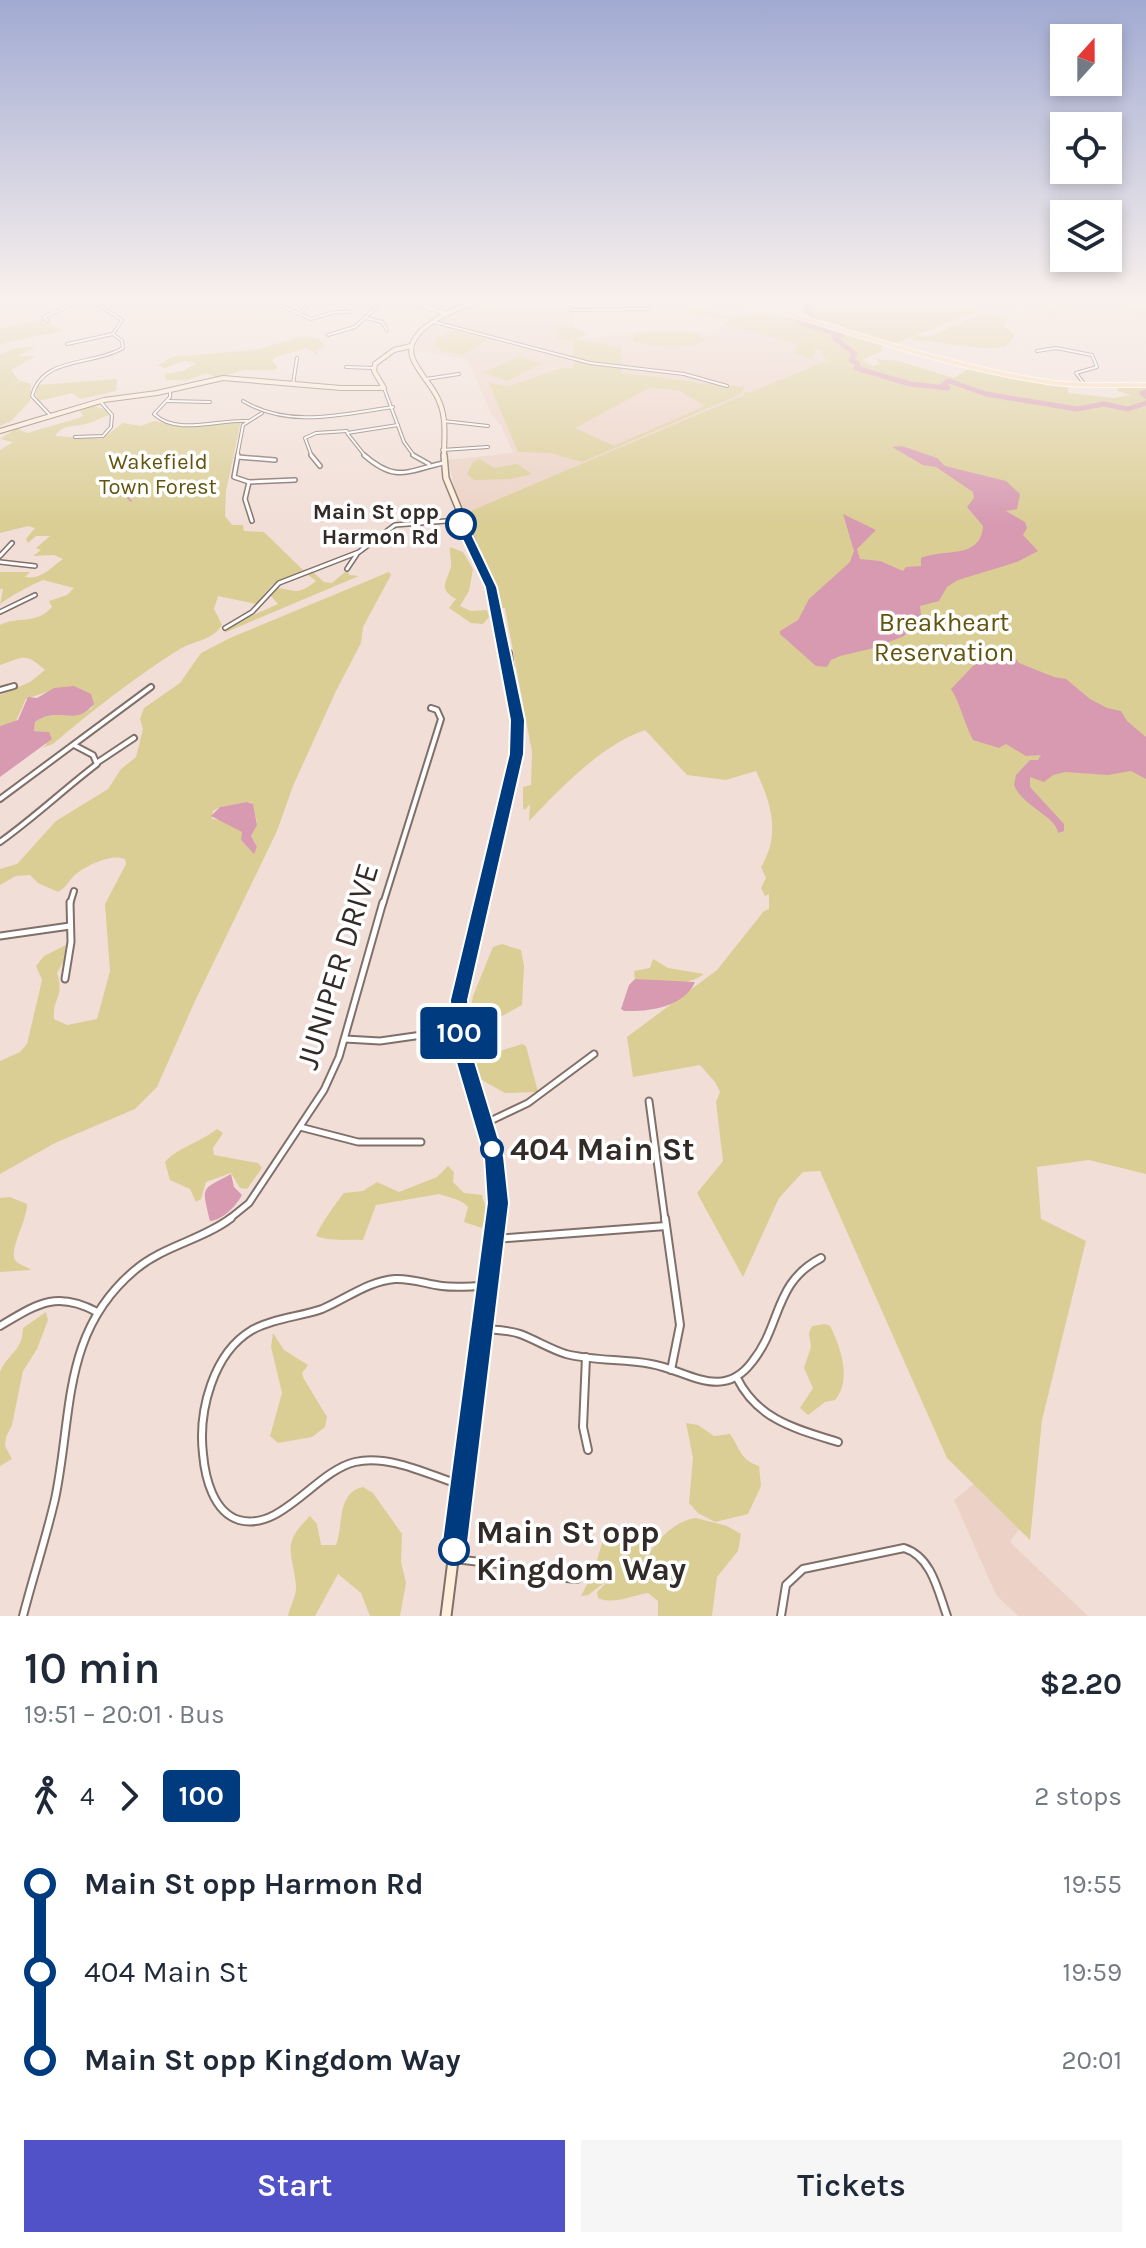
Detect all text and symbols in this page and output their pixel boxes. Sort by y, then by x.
north arrow [1050,24,1122,96]
map controls [1050,24,1122,272]
button: locate [1050,112,1122,184]
button: layers [1050,200,1122,272]
park label: Wakefield Town Forest [99,449,217,500]
place label: Main St opp Harmon Rd [313,499,439,550]
marker: Main St opp Harmon Rd [446,509,476,539]
park label: Breakheart Reservation [874,607,1014,668]
street label: JUNIPER DRIVE [289,859,386,1074]
line badge: 100 [413,1007,505,1059]
text: 100 [436,1016,482,1049]
place label: 404 Main St [510,1131,695,1168]
marker: 404 Main St [481,1138,503,1160]
place label: Main St opp Kingdom Way [476,1514,686,1588]
marker: Main St opp Kingdom Way [439,1535,469,1565]
text: 10 min [24,1643,161,1694]
text: $2.20 [1040,1666,1122,1702]
text: 19:51 – 20:01 · Bus [24,1699,225,1730]
icon: walk [24,1774,68,1818]
icon: forward [107,1774,151,1818]
text: 100 [179,1779,224,1812]
text: 4 [80,1781,95,1812]
text: 2 stops [1034,1781,1122,1812]
text: Main St opp Harmon Rd [84,1866,424,1902]
text: 19:55 [1063,1869,1122,1900]
text: 404 Main St [84,1954,248,1990]
text: 19:59 [1063,1957,1122,1988]
text: Main St opp Kingdom Way [84,2042,461,2078]
text: 20:01 [1061,2045,1122,2076]
button: Start [24,2140,565,2232]
button: Tickets [581,2140,1122,2232]

